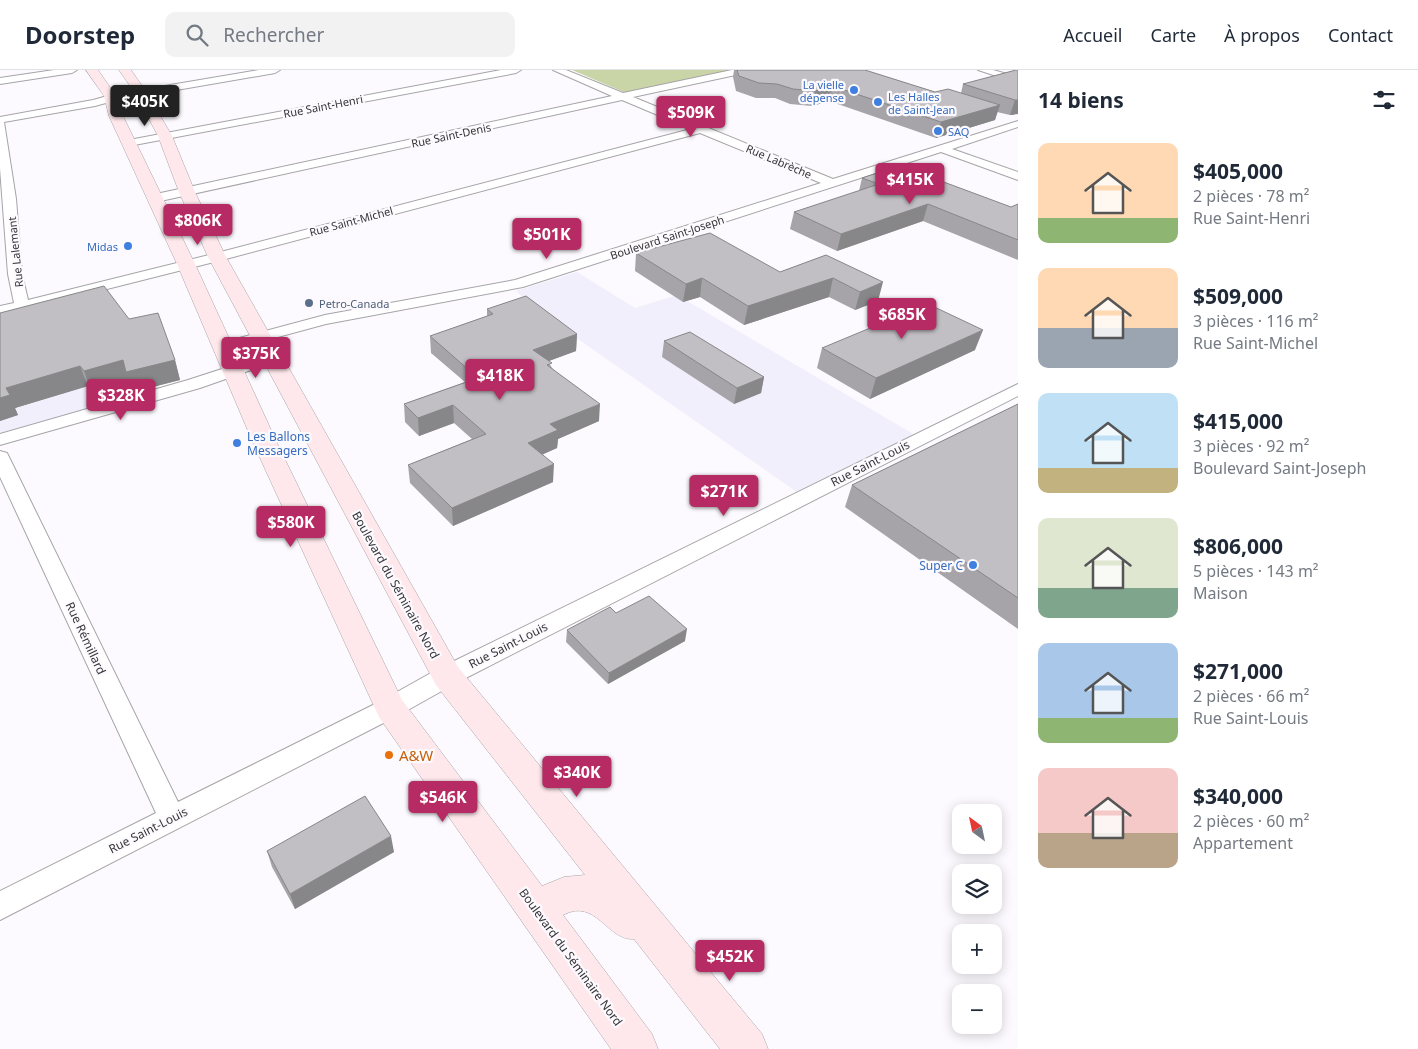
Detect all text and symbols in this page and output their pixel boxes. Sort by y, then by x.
search box [165,12,515,57]
text: Doorstep [25,18,135,51]
icon: search [183,21,211,49]
text: Rechercher [223,22,324,48]
text: Accueil [1063,23,1123,47]
text: Carte [1151,23,1196,47]
text: À propos [1224,23,1300,47]
text: Contact [1328,23,1393,47]
place label: La vielle dépense [800,77,844,105]
marker: La vielle dépense [848,84,860,96]
pin: $405K [110,85,180,127]
text: 14 biens [1038,86,1124,114]
icon: filters [1370,86,1398,114]
place label: Les Halles de Saint-Jean [888,89,955,117]
text: $405K [121,90,169,112]
street label: Rue Saint-Henri [282,91,364,121]
pin: $509K [656,96,726,138]
marker: Les Halles de Saint-Jean [872,96,884,108]
text: $509K [667,101,715,123]
street label: Rue Saint-Denis [410,119,492,151]
place label: SAQ [948,124,969,139]
marker: SAQ [932,125,944,137]
street label: Rue Labrèche [744,140,814,182]
text: $405,000 [1193,157,1283,185]
pin: $415K [875,162,945,205]
icon: home [1078,163,1138,223]
text: $415K [886,168,934,190]
text: 2 pièces · 78 m² [1193,185,1309,207]
street label: Rue Saint-Michel [308,203,394,239]
pin: $806K [163,204,233,246]
text: Rue Saint-Henri [1193,207,1310,229]
text: $806K [174,209,222,231]
street label: Boulevard Saint-Joseph [608,211,726,263]
street label: Rue Lalemant [4,216,26,288]
pin: $501K [512,218,582,260]
text: $501K [523,223,571,245]
place label: Midas [87,239,118,254]
marker: Midas [122,240,134,252]
text: $509,000 [1193,282,1283,310]
icon: home [1078,288,1138,348]
place label: Petro-Canada [319,296,389,311]
marker: Petro-Canada [303,297,315,309]
pin: $685K [867,298,937,340]
text: $685K [878,303,926,325]
text: 3 pièces · 116 m² [1193,310,1318,332]
text: Rue Saint-Michel [1193,332,1318,354]
pin: $375K [221,336,291,379]
text: $375K [232,342,280,364]
pin: $418K [465,358,535,401]
text: $418K [476,364,524,386]
pin: $328K [86,378,156,421]
text: $328K [97,384,145,406]
text: $415,000 [1193,407,1283,435]
icon: home [1078,413,1138,473]
place label: Les Ballons Messagers [247,428,310,459]
text: 3 pièces · 92 m² [1193,435,1309,457]
street label: Rue Saint-Louis [828,436,913,490]
marker: Les Ballons Messagers [231,437,243,449]
text: Boulevard Saint-Joseph [1193,457,1366,479]
pin: $271K [689,474,759,517]
text: $271K [700,480,748,502]
pin: $580K [256,506,326,548]
street label: Boulevard du Séminaire Nord [348,508,444,662]
text: $580K [267,511,315,533]
text: $806,000 [1193,532,1283,560]
icon: home [1078,538,1138,598]
place label: Super C [919,557,963,574]
marker: Super C [967,559,979,571]
text: 5 pièces · 143 m² [1193,560,1318,582]
text: Maison [1193,582,1248,604]
street label: Rue Rémillard [62,599,110,677]
street label: Rue Saint-Louis [466,618,551,672]
text: $271,000 [1193,657,1283,685]
icon: home [1078,663,1138,723]
text: 2 pièces · 66 m² [1193,685,1309,707]
text: Rue Saint-Louis [1193,707,1308,729]
place label: A&W [399,745,433,765]
marker: A&W [383,749,395,761]
pin: $340K [542,756,612,798]
text: $340K [553,761,601,783]
pin: $546K [408,780,478,823]
text: $340,000 [1193,782,1283,810]
text: $546K [419,786,467,808]
icon: home [1078,788,1138,848]
street label: Rue Saint-Louis [106,803,191,857]
north arrow [952,804,1002,854]
map controls [952,804,1002,1034]
text: 2 pièces · 60 m² [1193,810,1309,832]
text: Appartement [1193,832,1293,854]
button: layers [952,864,1002,914]
street label: Boulevard du Séminaire Nord [515,885,627,1029]
button: + [952,924,1002,974]
pin: $452K [695,940,765,982]
text: $452K [706,945,754,967]
button: − [952,984,1002,1034]

